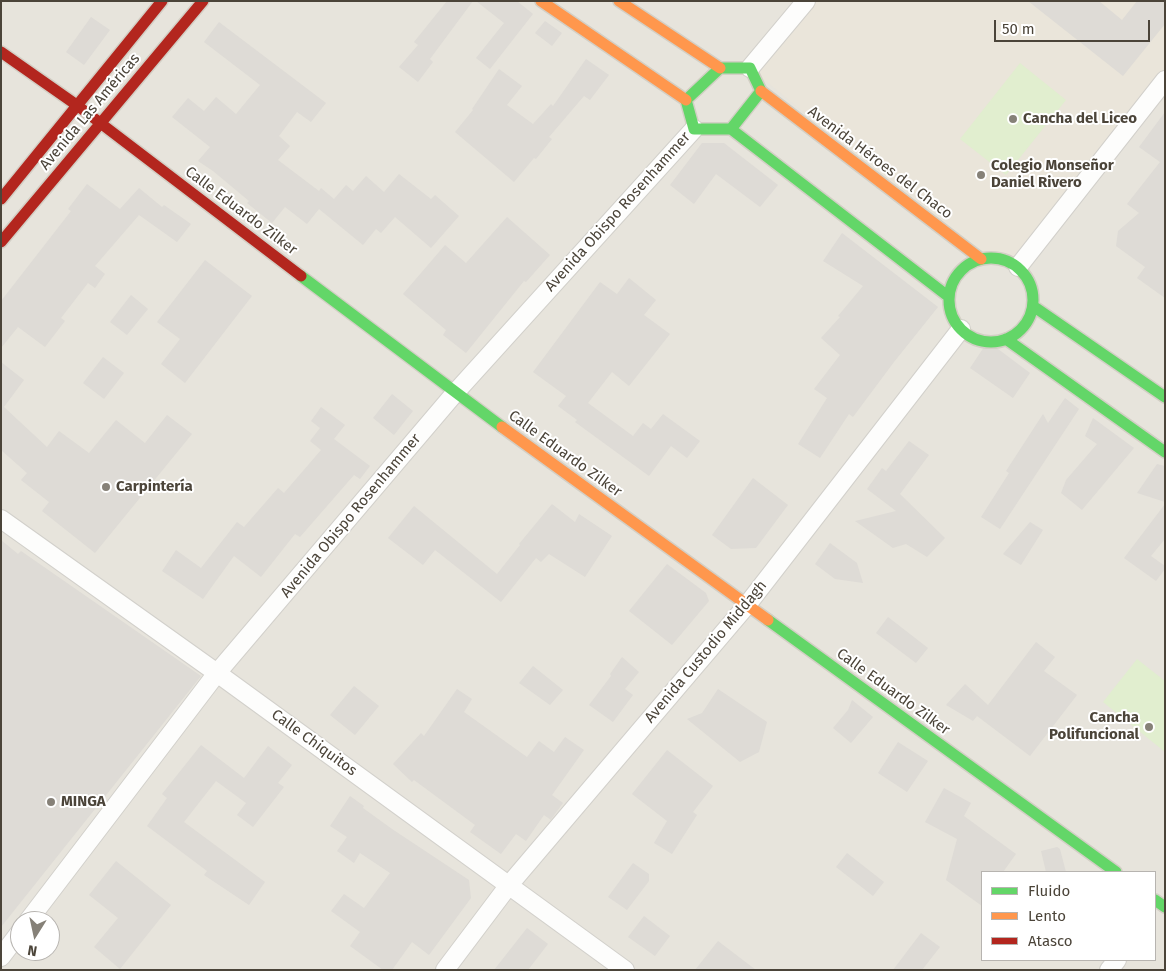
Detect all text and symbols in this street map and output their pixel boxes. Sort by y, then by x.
scale bar [996,10,1152,42]
text: 50 m [1002,20,1035,38]
street label: Avenida Las Américas [36,50,144,174]
street label: Avenida Héroes del Chaco [804,103,956,223]
place label: Cancha del Liceo [1023,110,1137,128]
marker: Cancha del Liceo [1007,113,1019,125]
street label: Avenida Obispo Rosenhammer [542,128,694,296]
place label: Colegio Monseñor Daniel Rivero [991,157,1114,192]
street label: Calle Eduardo Zilker [181,163,301,259]
marker: Colegio Monseñor Daniel Rivero [975,169,987,181]
street label: Calle Eduardo Zilker [505,407,625,501]
street label: Avenida Obispo Rosenhammer [277,430,425,602]
place label: Carpintería [116,478,193,496]
marker: Carpintería [100,481,112,493]
street label: Avenida Custodio Middagh [641,577,771,727]
street label: Calle Eduardo Zilker [833,645,953,739]
street label: Calle Chiquitos [268,706,360,780]
place label: Cancha Polifuncional [1049,709,1139,744]
marker: Cancha Polifuncional [1143,721,1155,733]
place label: MINGA [61,793,106,811]
marker: MINGA [45,796,57,808]
legend [981,871,1156,961]
text: Fluido [1028,882,1070,900]
text: Lento [1028,907,1066,925]
north arrow [10,911,60,961]
text: Atasco [1028,932,1073,950]
text: N [26,941,39,959]

